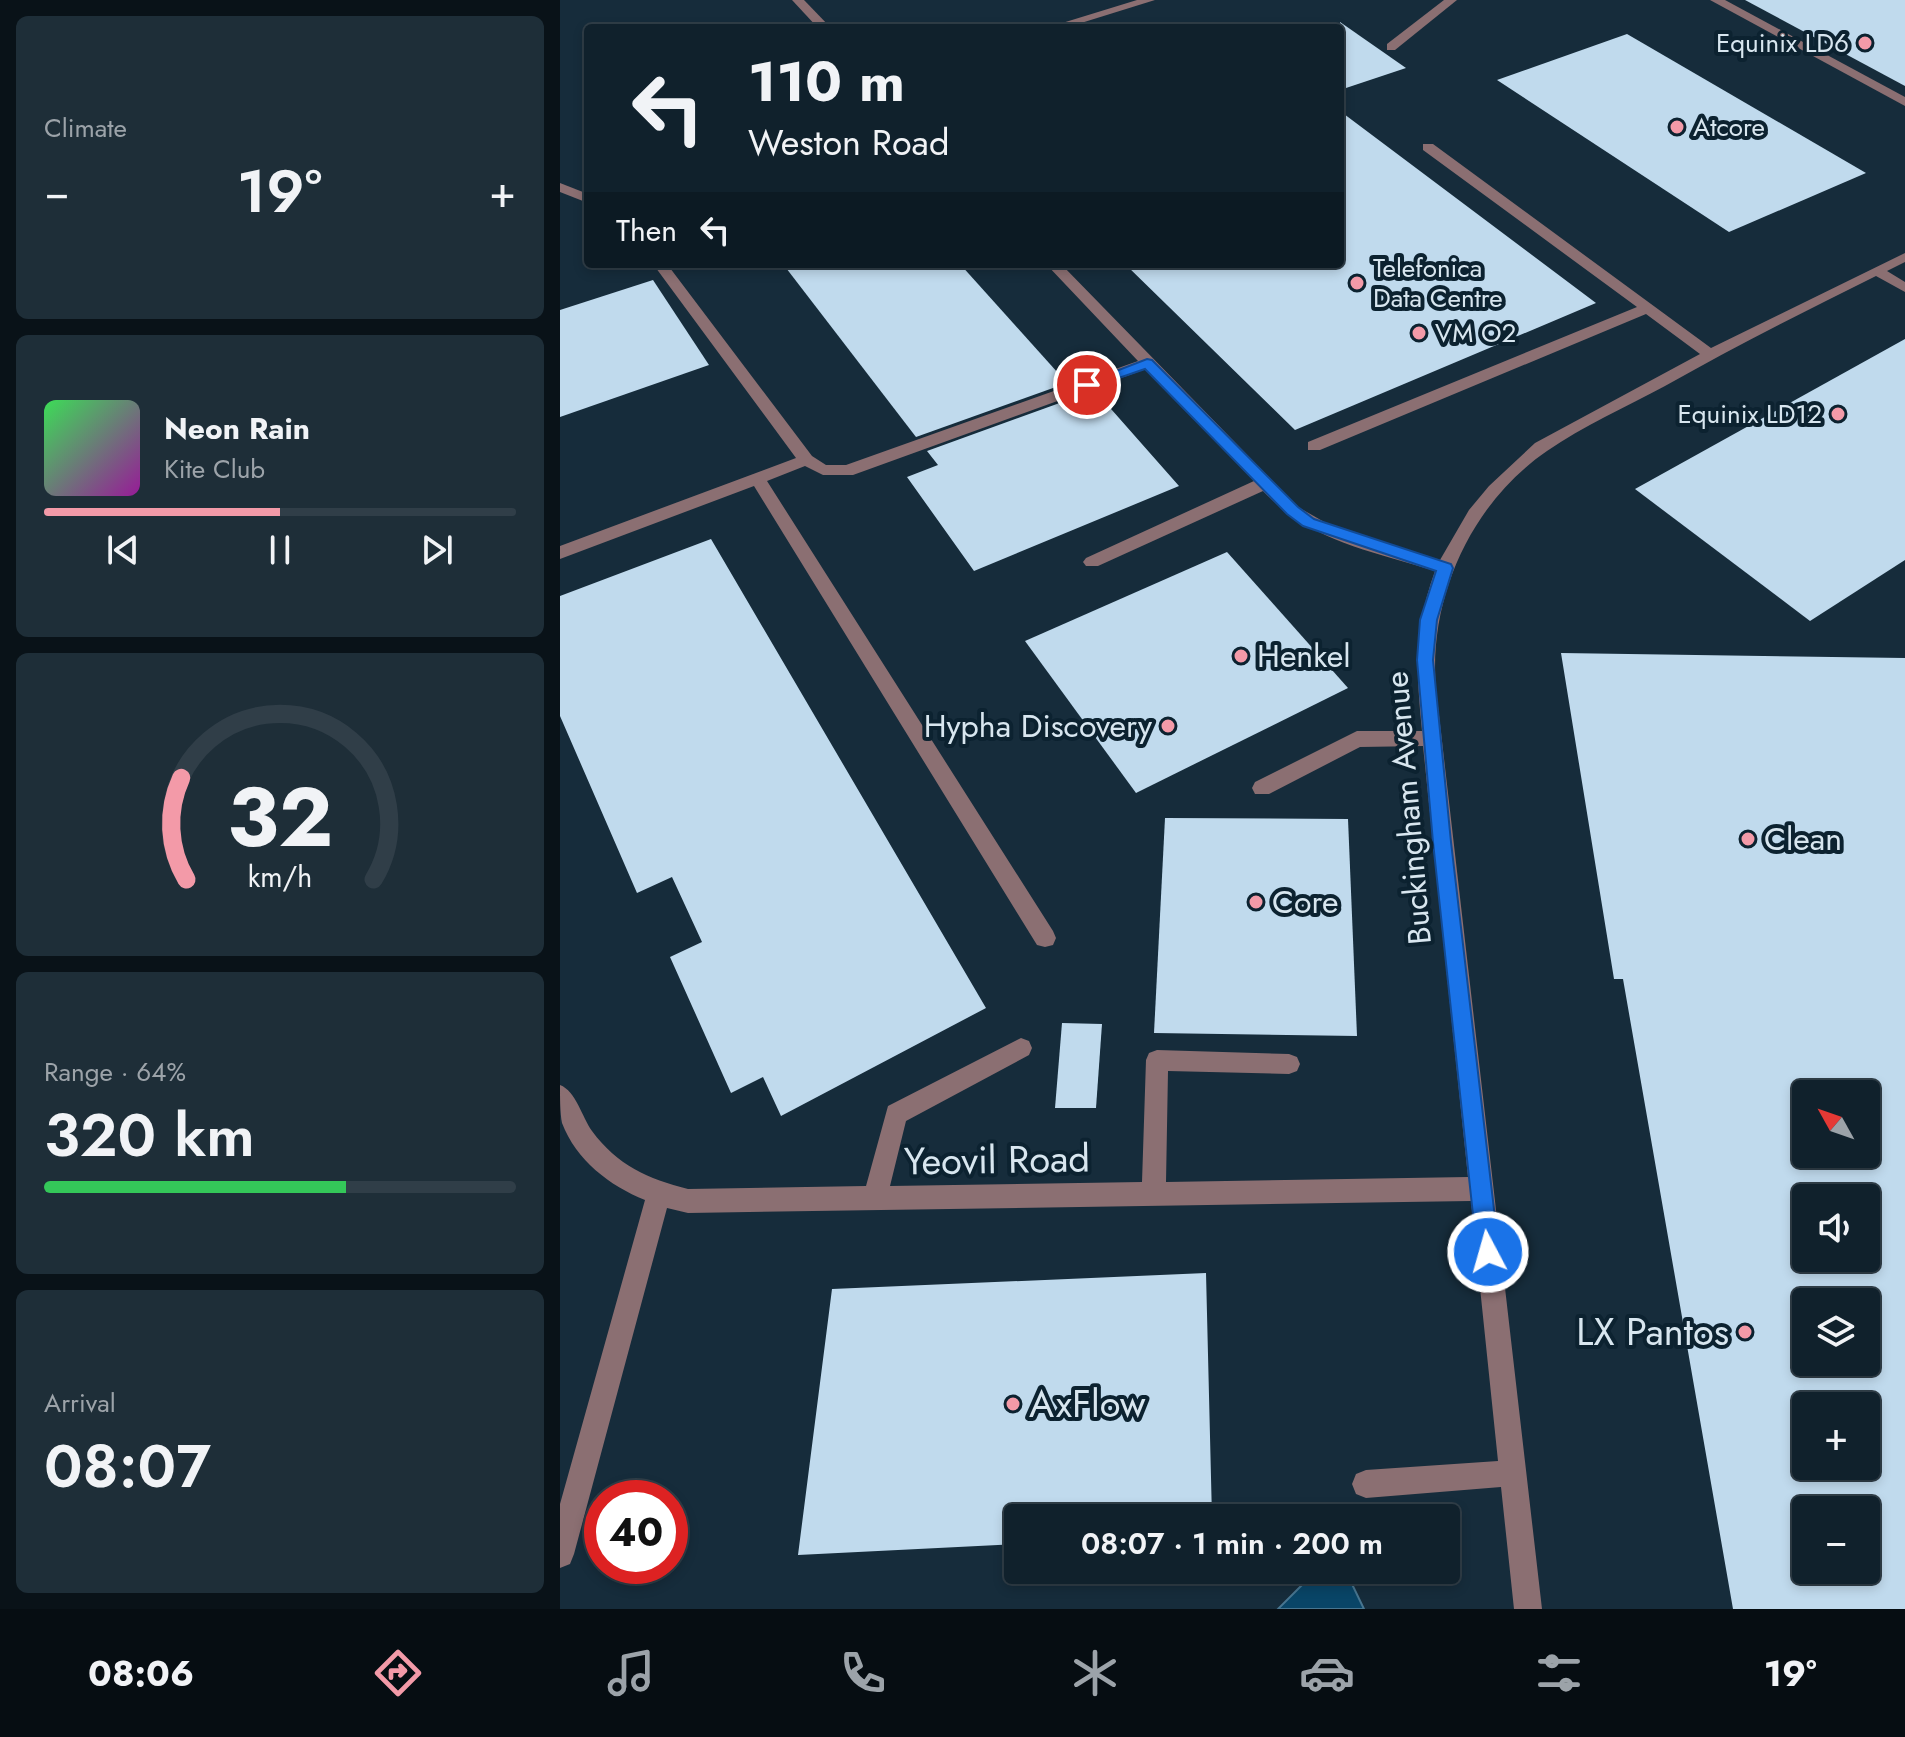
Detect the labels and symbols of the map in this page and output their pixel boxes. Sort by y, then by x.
place label: Equinix LD6 [1716,24,1849,62]
marker: Equinix LD6 [1856,34,1874,52]
place label: Atcore [1693,108,1765,146]
marker: Atcore [1668,118,1686,136]
place label: Telefonica Data Centre [1373,249,1503,317]
marker: Telefonica Data Centre [1348,274,1366,292]
place label: VM O2 [1435,314,1516,352]
marker: VM O2 [1410,324,1428,342]
pin [1053,351,1121,419]
place label: Equinix LD12 [1677,395,1822,433]
marker: Equinix LD12 [1829,405,1847,423]
place label: Henkel [1257,633,1351,679]
marker: Henkel [1232,647,1250,665]
street label: Buckingham Avenue [1373,670,1443,946]
place label: Hypha Discovery [924,703,1153,749]
marker: Hypha Discovery [1159,717,1177,735]
place label: Clean [1764,816,1842,862]
marker: Clean [1739,830,1757,848]
place label: Core [1272,879,1338,925]
marker: Core [1247,893,1265,911]
north arrow [1792,1080,1880,1168]
street label: Yeovil Road [904,1130,1090,1189]
position arrow [1446,1210,1530,1294]
place label: LX Pantos [1576,1304,1729,1359]
marker: LX Pantos [1736,1323,1754,1341]
place label: AxFlow [1029,1376,1146,1431]
marker: AxFlow [1004,1395,1022,1413]
speed limit sign: 40 [584,1480,688,1584]

